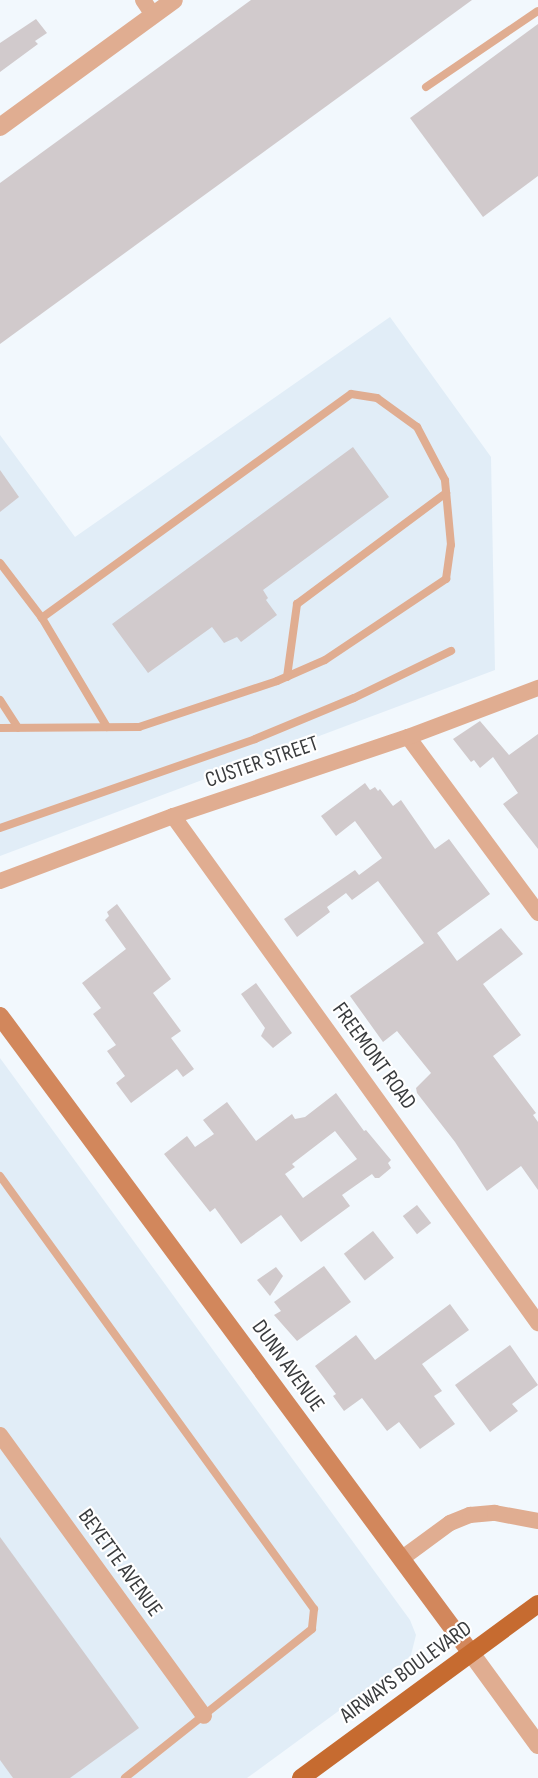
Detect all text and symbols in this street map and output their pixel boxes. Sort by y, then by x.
street label: CUSTER STREET [202,730,322,794]
street label: FREEMONT ROAD [326,997,422,1115]
street label: DUNN AVENUE [246,1315,330,1417]
street label: BEYETTE AVENUE [72,1504,168,1622]
street label: AIRWAYS BOULEVARD [335,1615,477,1729]

